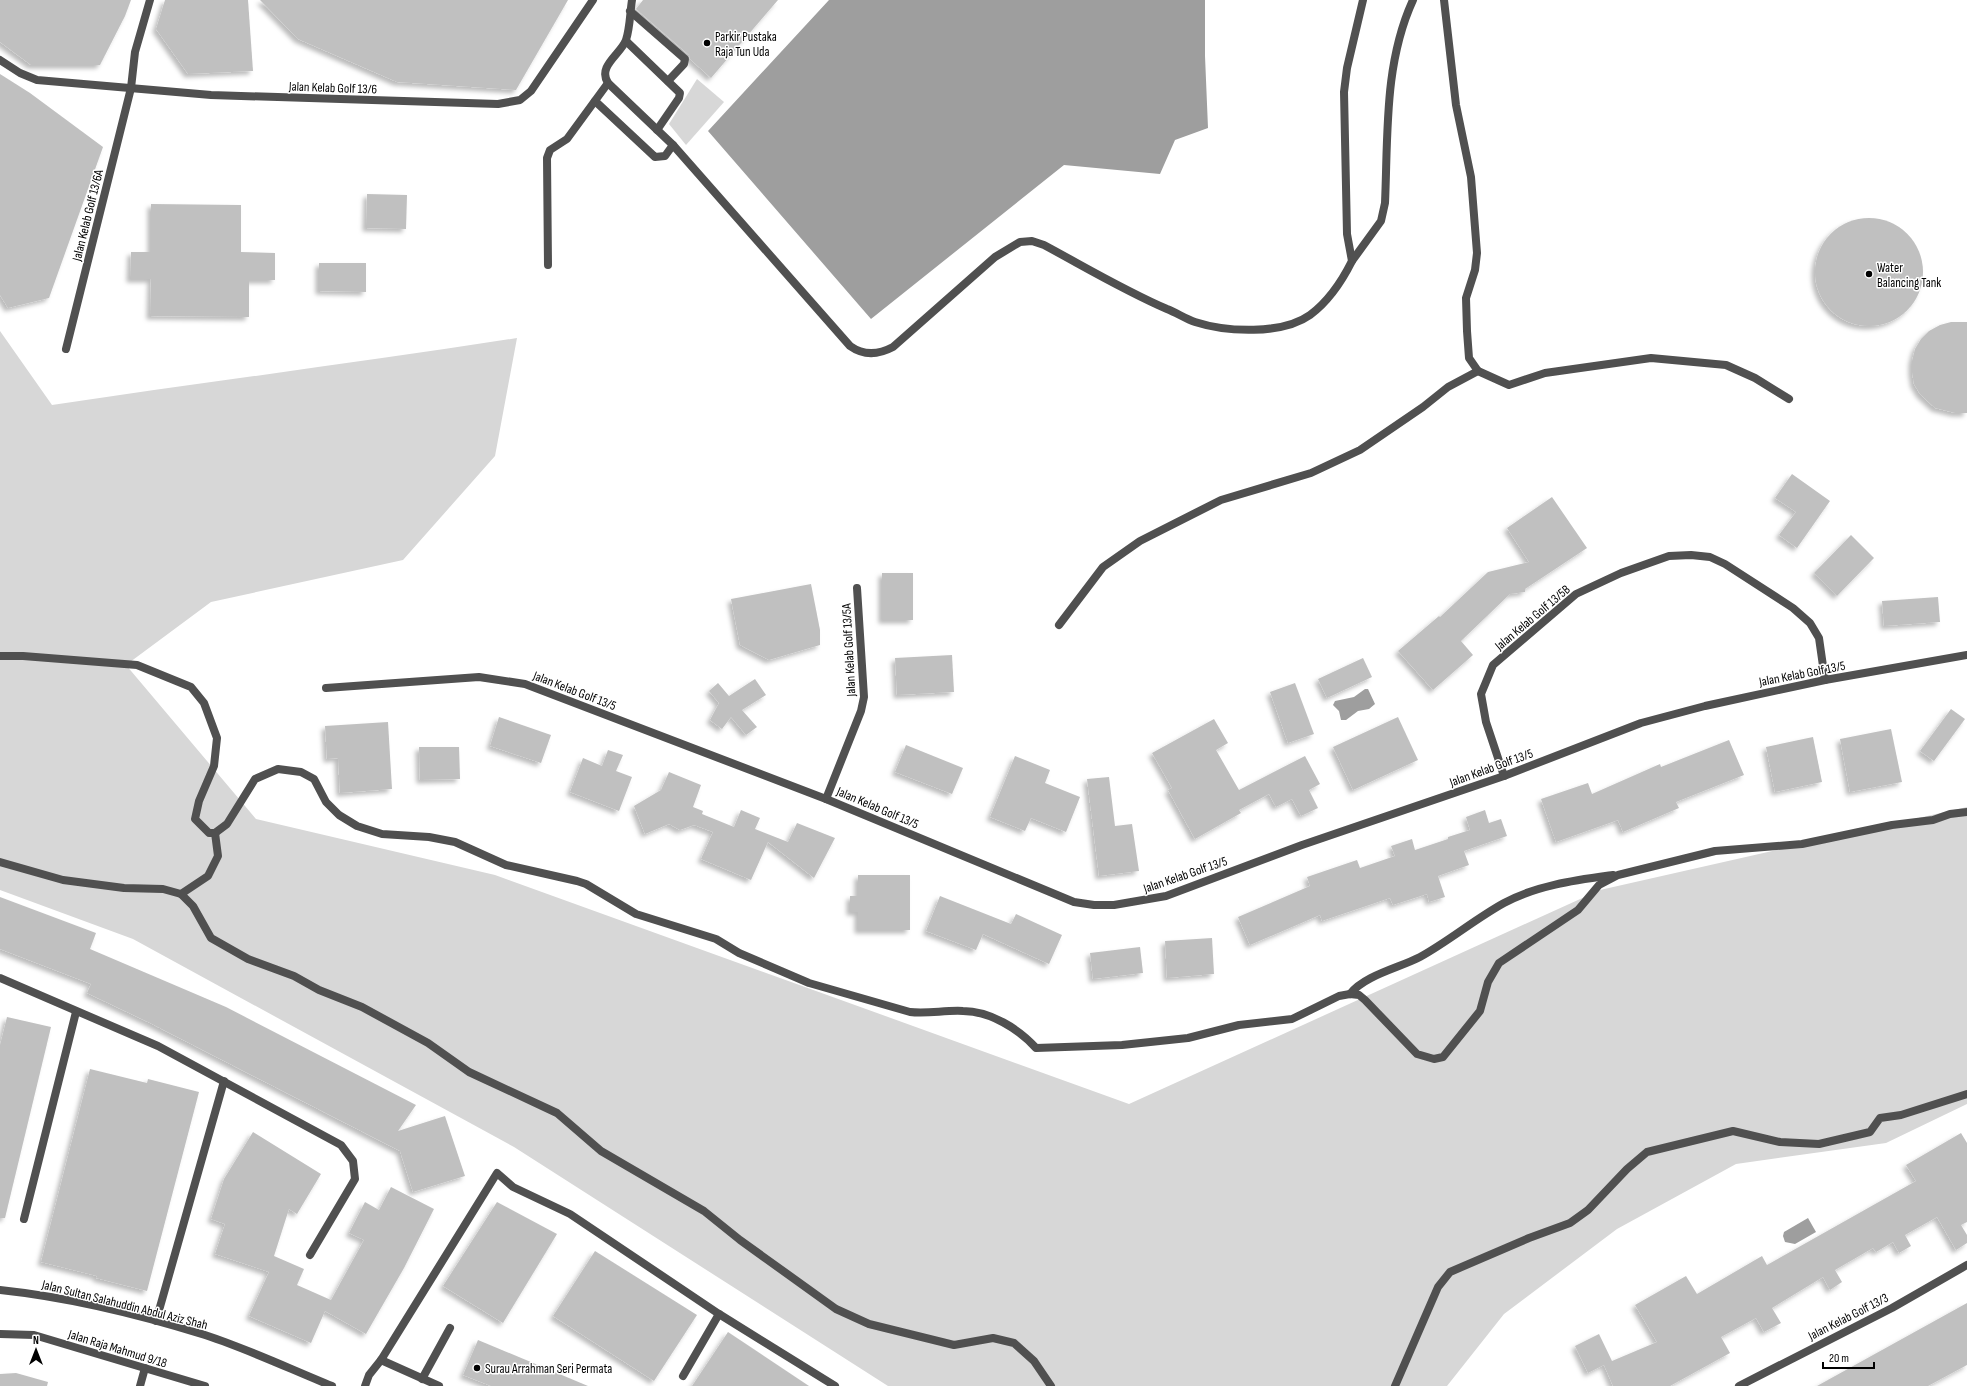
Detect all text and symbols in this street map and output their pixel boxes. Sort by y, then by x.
place label: Parkir Pustaka Raja Tun Uda [715,29,777,60]
marker: Parkir Pustaka Raja Tun Uda [702,38,712,48]
street label: Jalan Kelab Golf 13/6 [288,78,378,98]
street label: Jalan Kelab Golf 13/6A [69,167,107,264]
place label: Water Balancing Tank [1877,260,1941,291]
marker: Water Balancing Tank [1864,269,1874,279]
street label: Jalan Kelab Golf 13/5B [1491,581,1574,655]
street label: Jalan Kelab Golf 13/5A [839,603,859,698]
street label: Jalan Kelab Golf 13/5 [1757,658,1847,690]
street label: Jalan Kelab Golf 13/5 [530,667,618,714]
street label: Jalan Kelab Golf 13/5 [1446,745,1535,791]
street label: Jalan Kelab Golf 13/5 [833,783,921,832]
street label: Jalan Kelab Golf 13/5 [1140,853,1229,897]
street label: Jalan Sultan Salahuddin Abdul Aziz Shah [39,1276,209,1333]
street label: Jalan Kelab Golf 13/3 [1805,1290,1891,1344]
street label: Jalan Raja Mahmud 9/18 [65,1326,169,1372]
north arrow [16,1330,56,1370]
text: N [33,1334,39,1347]
scale bar [1823,1344,1874,1370]
text: 20 m [1829,1351,1849,1366]
place label: Surau Arrahman Seri Permata [485,1361,612,1377]
marker: Surau Arrahman Seri Permata [472,1363,482,1373]

